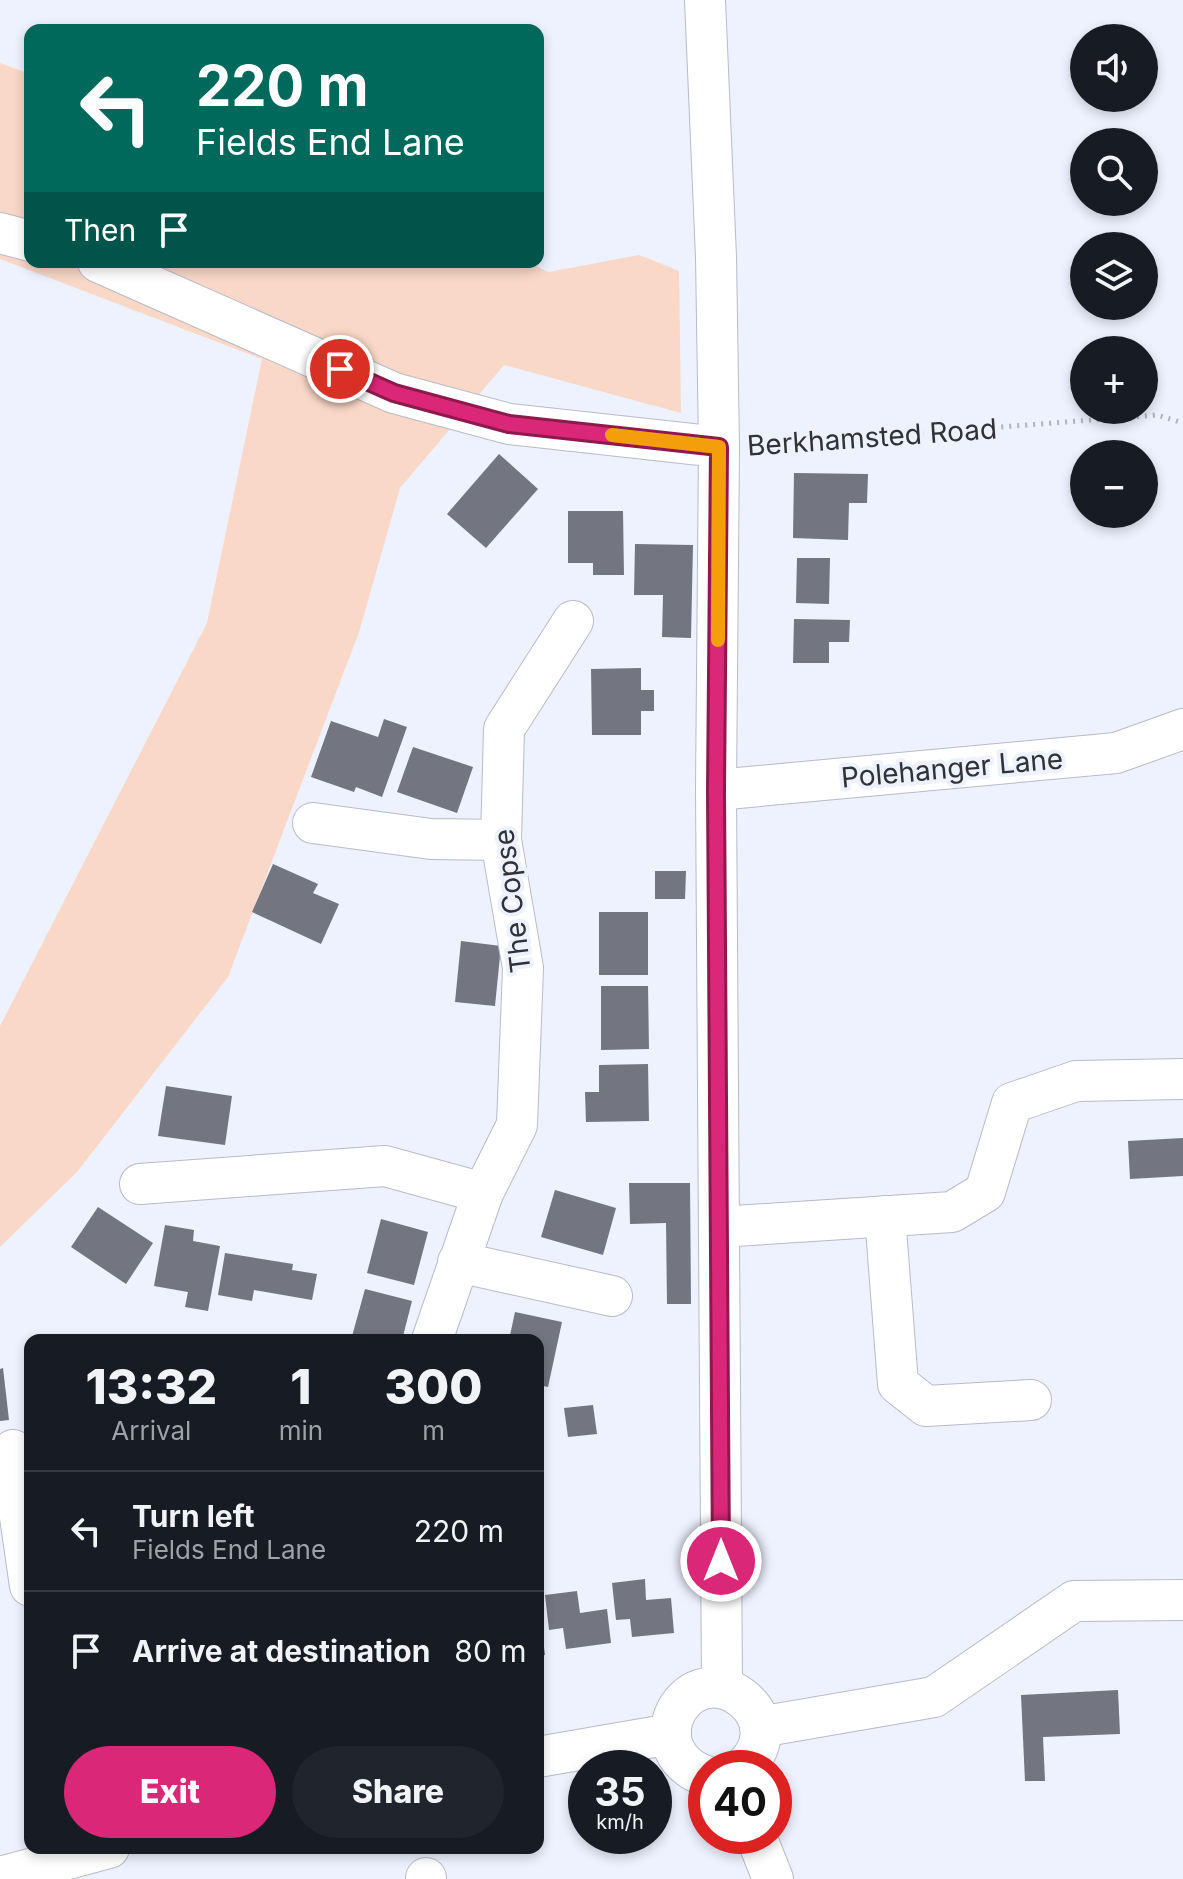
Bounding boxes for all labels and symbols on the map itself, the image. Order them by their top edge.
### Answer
pin [306,335,374,403]
street label: Berkhamsted Road [746,411,998,463]
street label: Polehanger Lane [840,741,1064,795]
street label: The Copse [486,827,538,975]
position arrow [679,1519,763,1603]
speed limit sign: 40 [688,1750,792,1854]

